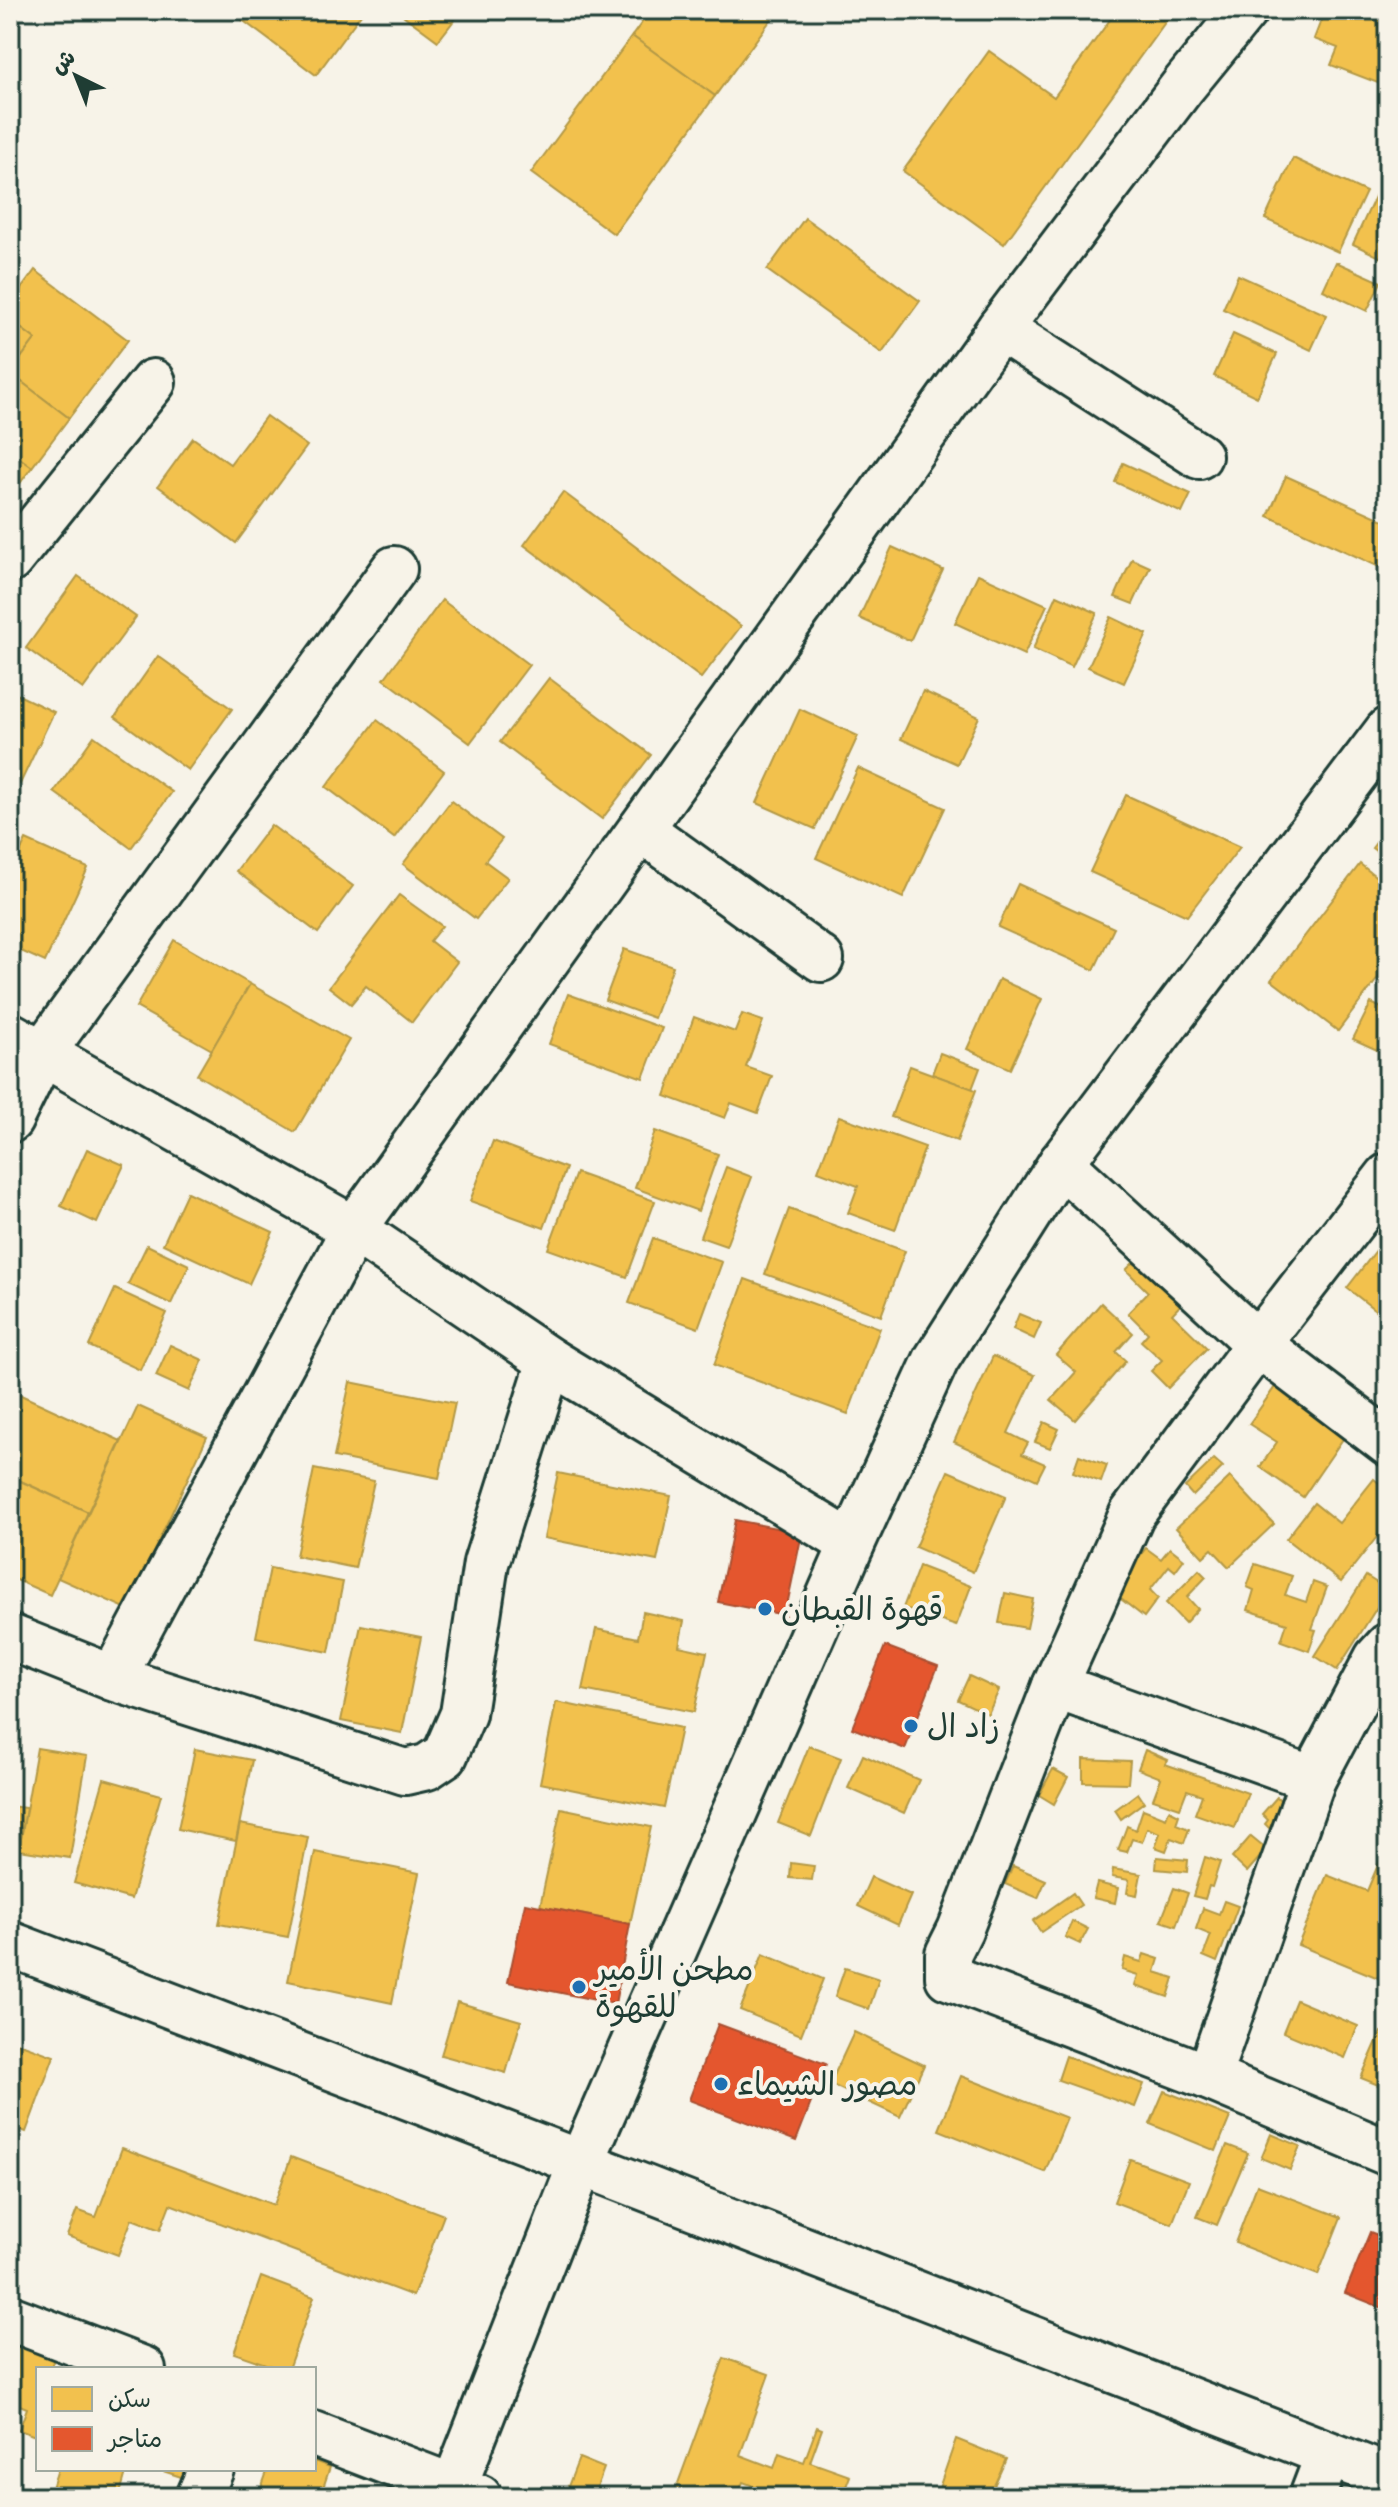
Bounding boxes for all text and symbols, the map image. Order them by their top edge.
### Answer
north arrow [36,36,116,116]
text: ش [45,44,84,84]
place label: قهوة القبطان [781,1589,943,1636]
marker: قهوة القبطان [756,1600,774,1618]
place label: زاد ال [927,1706,1000,1753]
marker: زاد ال [902,1717,920,1735]
place label: مطحن الأمير للقهوة [592,1948,754,2033]
marker: مطحن الأمير للقهوة [570,1978,588,1996]
place label: مصور الشيماء [737,2064,917,2111]
marker: مصور الشيماء [712,2075,730,2093]
legend [36,2367,316,2471]
text: سكن [108,2384,151,2419]
text: متاجر [106,2424,162,2459]

